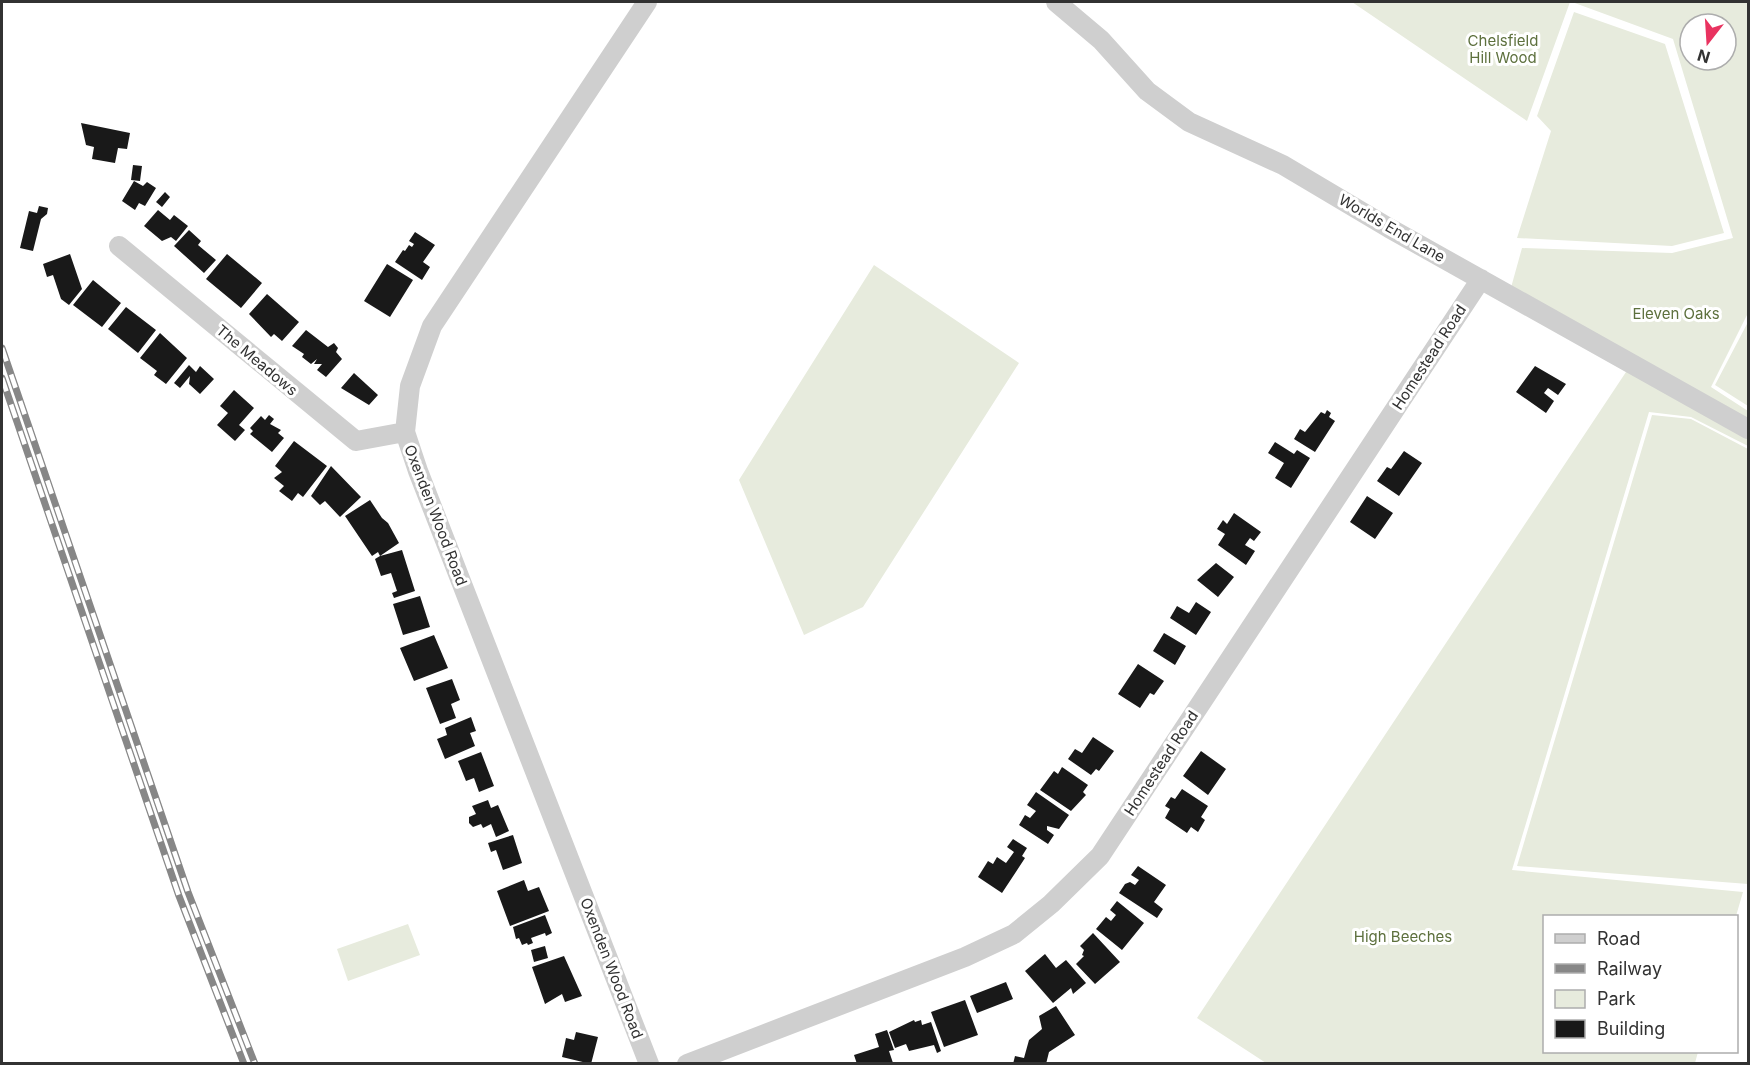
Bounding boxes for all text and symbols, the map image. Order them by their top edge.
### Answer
north arrow [1678,12,1738,72]
park label: Chelsfield Hill Wood [1468,31,1538,67]
text: N [1695,45,1712,68]
street label: Worlds End Lane [1335,190,1449,266]
street label: Homestead Road [1388,301,1470,413]
park label: Eleven Oaks [1632,304,1720,323]
street label: The Meadows [212,320,302,400]
street label: Oxenden Wood Road [400,442,472,588]
street label: Homestead Road [1120,707,1202,819]
street label: Oxenden Wood Road [576,895,648,1041]
legend [1543,915,1738,1053]
park label: High Beeches [1354,927,1452,946]
text: Road [1597,928,1640,949]
text: Railway [1597,958,1662,979]
text: Park [1597,988,1636,1009]
text: Building [1597,1018,1665,1039]

